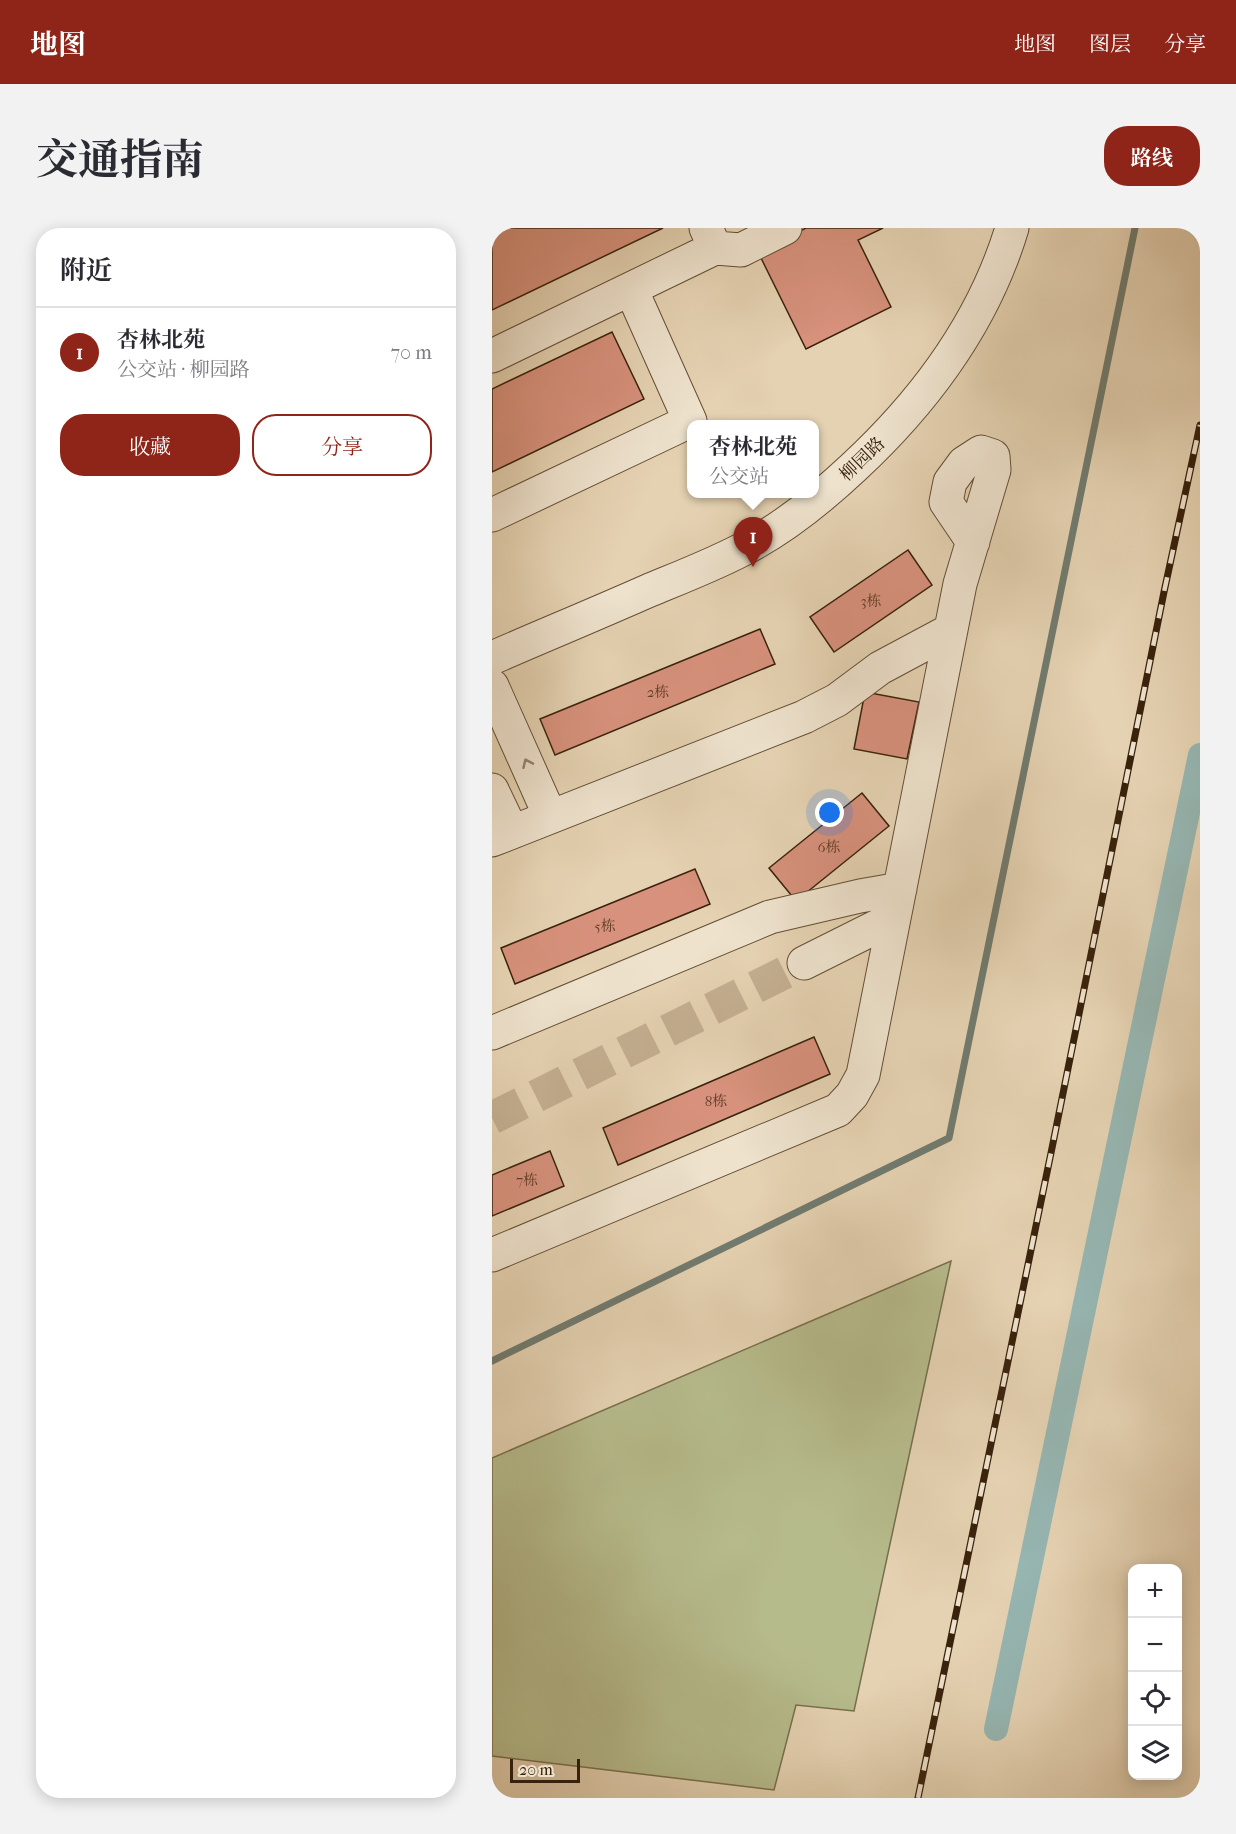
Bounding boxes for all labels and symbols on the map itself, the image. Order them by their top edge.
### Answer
street label: 柳园路 [836,433,889,486]
pin: 1 [734,518,772,567]
house number: 3栋 [860,592,882,610]
house number: 2栋 [647,683,669,701]
one-way arrow [522,758,534,769]
your location [815,798,844,827]
house number: 6栋 [817,838,841,856]
house number: 5栋 [594,917,616,935]
house number: 8栋 [705,1092,727,1110]
house number: 7栋 [516,1171,538,1189]
scale bar [510,1756,580,1784]

